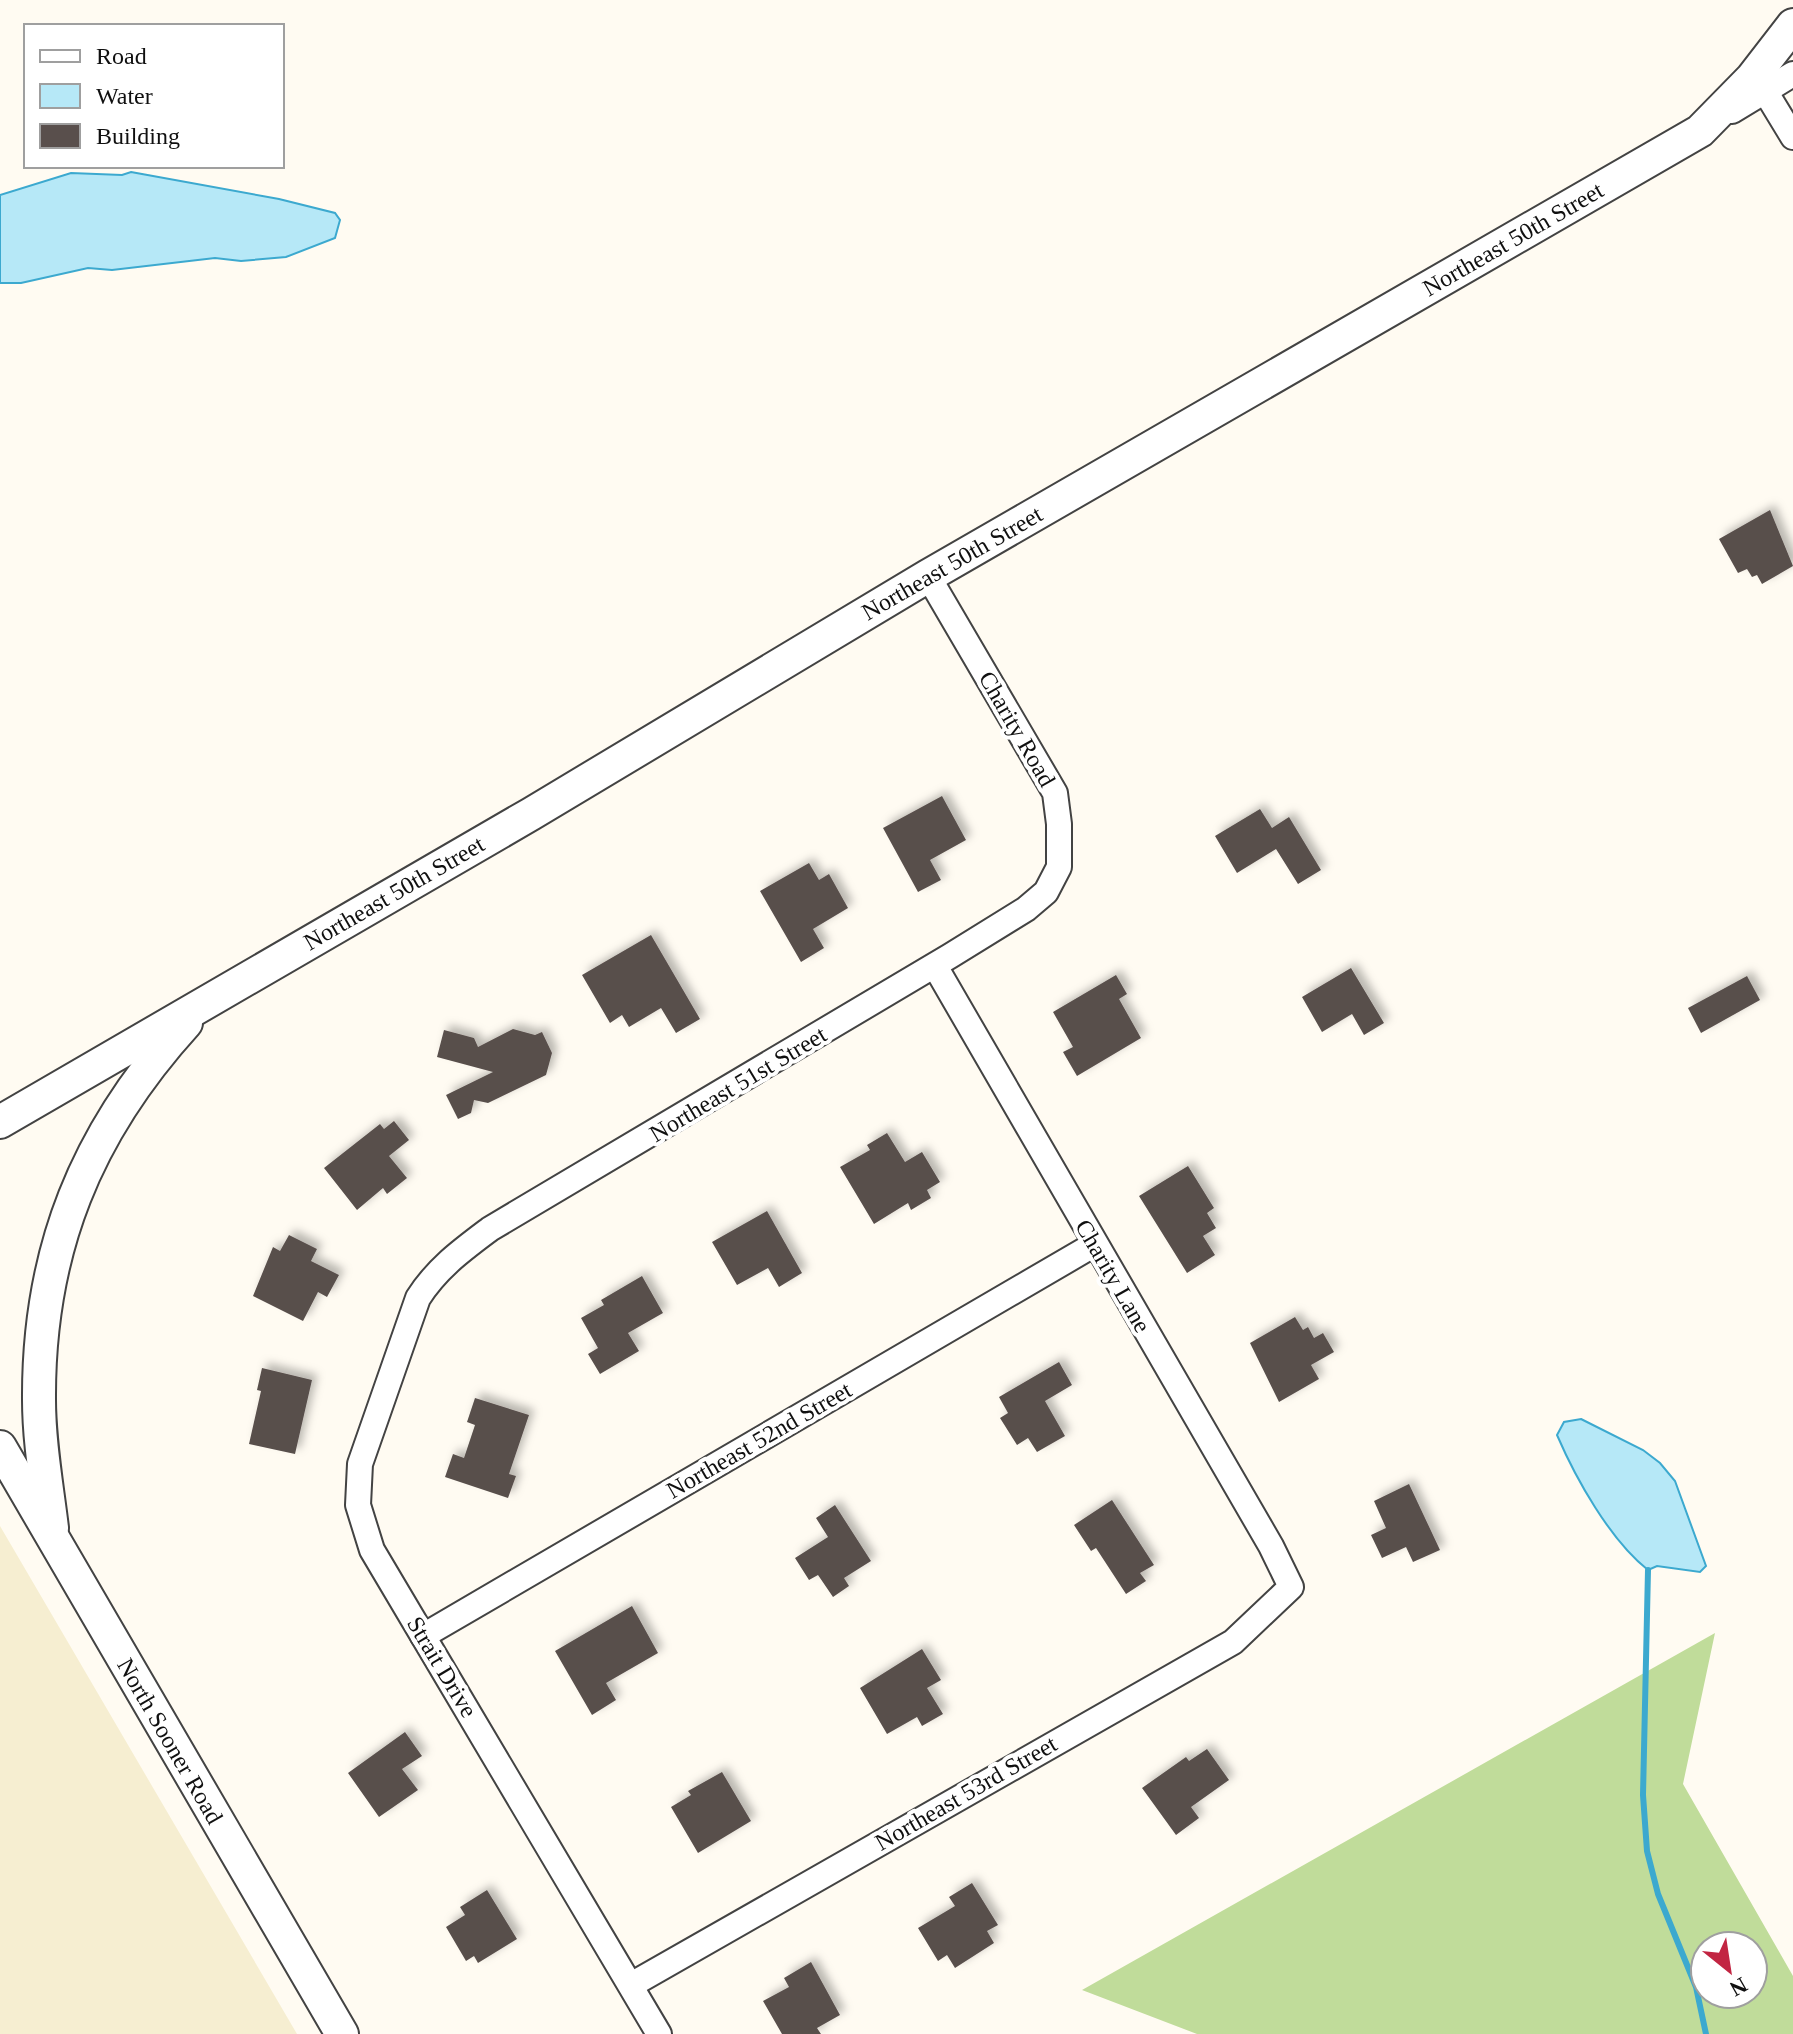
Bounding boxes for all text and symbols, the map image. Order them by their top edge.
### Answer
legend [24,24,284,168]
text: Road [96,43,147,69]
text: Water [96,83,153,109]
text: Building [96,123,180,149]
street label: Northeast 50th Street [1418,177,1608,301]
street label: Northeast 50th Street [857,501,1047,625]
street label: Charity Road [974,667,1060,791]
street label: Northeast 50th Street [299,831,489,955]
street label: Northeast 51st Street [645,1021,831,1147]
street label: Charity Lane [1070,1215,1156,1337]
street label: Northeast 52nd Street [662,1376,856,1504]
street label: Strait Drive [402,1612,482,1722]
street label: North Sooner Road [112,1654,228,1828]
street label: Northeast 53rd Street [871,1730,1062,1856]
north arrow [1689,1930,1769,2010]
text: N [1726,1972,1752,2002]

